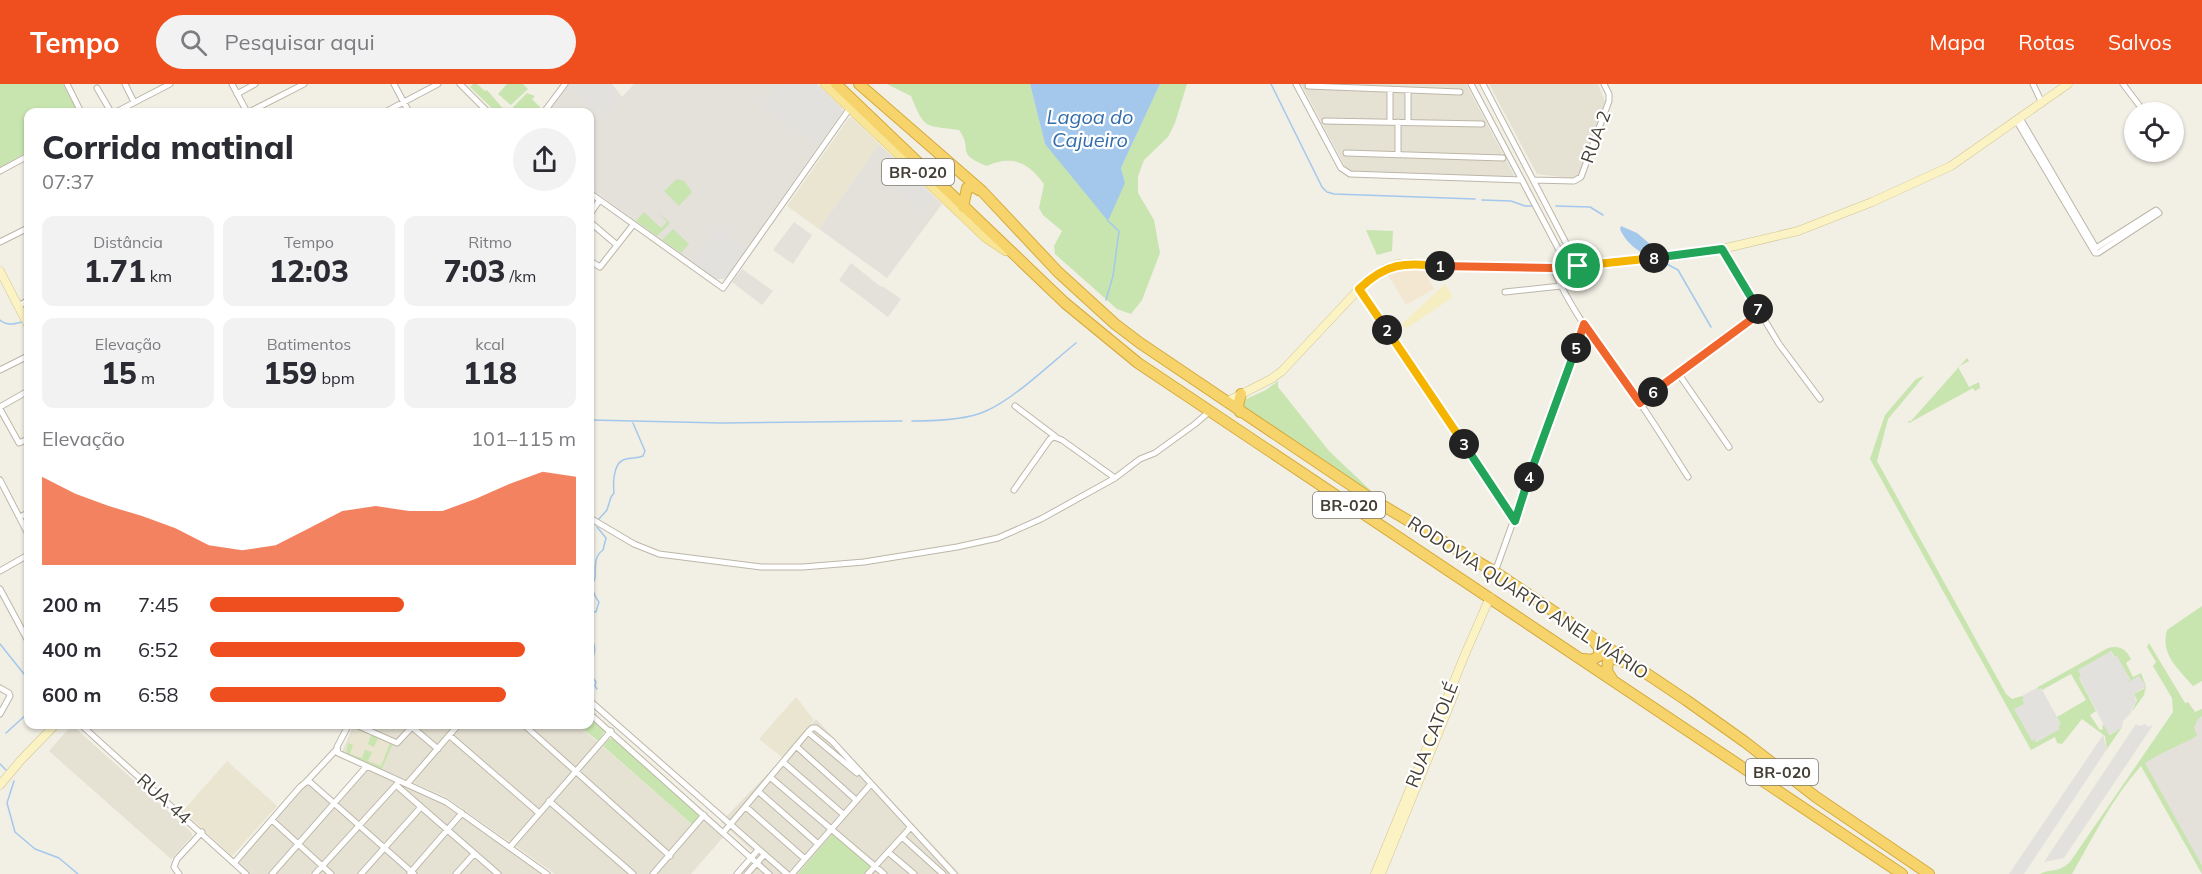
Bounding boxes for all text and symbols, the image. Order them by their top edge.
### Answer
search box [156,15,576,69]
text: Tempo [30,25,120,60]
icon: search [177,26,210,59]
text: Pesquisar aqui [225,28,375,56]
text: Mapa [1930,29,1985,55]
text: Rotas [2018,29,2075,55]
text: Salvos [2108,29,2172,55]
map controls [2124,102,2184,162]
button: locate [2124,102,2184,162]
water label: Lagoa do Cajueiro [1046,104,1134,152]
street label: RUA 2 [1575,107,1616,166]
text: Corrida matinal [42,126,294,167]
button: share [513,128,576,191]
road number: BR-020 [882,159,954,185]
text: 07:37 [42,169,95,194]
text: Distância [93,232,163,252]
text: Tempo [284,232,334,252]
text: Ritmo [468,232,512,252]
pin [1552,240,1603,291]
pin: 8 [1639,243,1669,273]
text: 8 [1649,248,1659,268]
icon: arrive [1561,249,1594,282]
pin: 1 [1425,251,1455,281]
text: 1.71 [84,252,146,290]
text: 12:03 [269,252,349,290]
text: 7:03 [444,252,505,290]
text: 1 [1435,256,1445,276]
text: km [146,266,172,286]
text: /km [505,266,536,286]
pin: 7 [1743,294,1773,324]
text: 7 [1753,299,1763,319]
pin: 2 [1372,315,1402,345]
text: 2 [1382,320,1392,340]
pin: 5 [1561,333,1591,363]
text: Elevação [95,334,161,354]
text: Batimentos [267,334,351,354]
text: kcal [475,334,505,354]
text: 5 [1571,338,1581,358]
text: 15 [101,354,137,392]
text: 159 [263,354,317,392]
text: 118 [463,354,517,392]
text: m [137,368,155,388]
text: bpm [317,368,355,388]
pin: 6 [1638,377,1668,407]
text: 6 [1648,382,1658,402]
text: Elevação [42,426,125,451]
text: 101–115 m [471,426,576,451]
pin: 3 [1449,429,1479,459]
text: 3 [1459,434,1469,454]
pin: 4 [1514,462,1544,492]
text: 4 [1524,467,1534,487]
road number: BR-020 [1313,492,1385,518]
street label: RODOVIA QUARTO ANEL VIÁRIO [1403,511,1653,684]
text: 200 m [42,592,101,617]
text: 7:45 [138,592,179,617]
text: 400 m [42,637,101,662]
text: 6:52 [138,637,179,662]
street label: RUA CATOLÉ [1400,679,1463,791]
text: 600 m [42,682,101,707]
text: 6:58 [138,682,179,707]
road number: BR-020 [1746,759,1818,785]
street label: RUA 44 [132,768,196,829]

